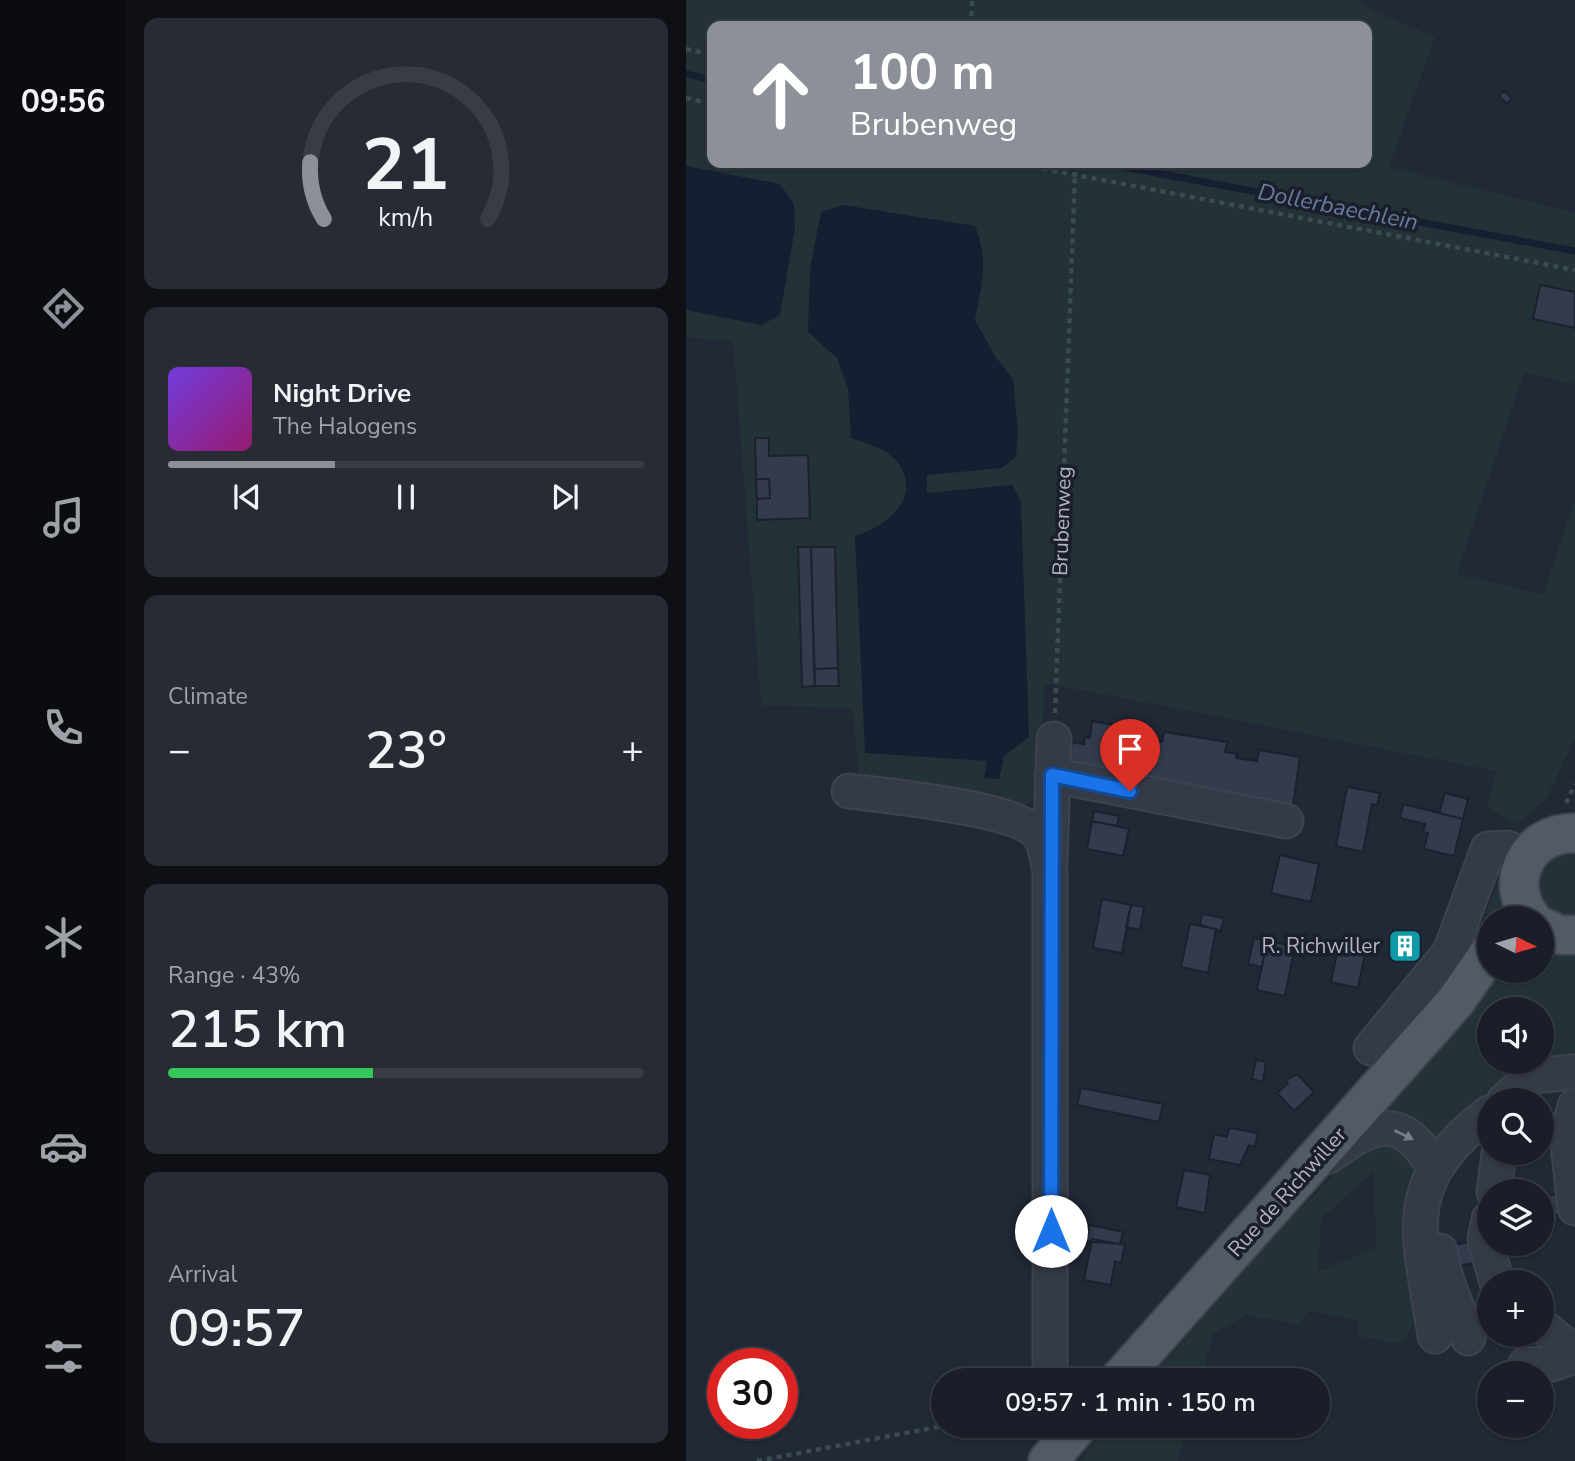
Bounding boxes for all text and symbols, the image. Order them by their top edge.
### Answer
text: 100 m [850,39,994,106]
icon: ahead [735,49,826,140]
text: 09:56 [21,80,105,123]
text: Brubenweg [850,103,1017,146]
text: 21 [362,116,450,216]
water label: Dollerbaechlein [1255,176,1421,238]
text: km/h [378,201,434,235]
icon: directions [39,284,88,333]
text: Night Drive [273,376,411,411]
text: The Halogens [273,411,417,442]
street label: Brubenweg [1046,466,1078,576]
icon: previous [228,478,266,516]
icon: pause [387,478,425,516]
icon: next [546,478,584,516]
icon: music [39,493,88,542]
text: Climate [168,681,248,712]
icon: phone [39,703,88,752]
text: 23° [365,715,447,786]
pin [1100,719,1160,791]
text: − [168,725,191,776]
text: + [621,725,644,776]
icon: arrive [1111,730,1149,768]
north arrow [1477,906,1554,984]
map controls [1477,906,1554,1438]
icon: climate [39,913,88,962]
building icon: R. Richwiller [1386,927,1424,965]
place label: R. Richwiller [1262,932,1380,960]
text: Range · 43% [168,960,300,991]
text: 215 km [168,994,347,1065]
button: sound [1477,997,1554,1074]
button: search [1477,1088,1554,1165]
street label: Rue de Richwiller [1221,1121,1353,1263]
icon: car [39,1122,88,1171]
one-way arrow [1393,1129,1414,1141]
button: layers [1477,1179,1554,1256]
position arrow [1014,1194,1088,1268]
text: Arrival [168,1259,237,1290]
button: + [1477,1270,1554,1347]
text: 09:57 [168,1293,305,1364]
icon: filters [39,1332,88,1381]
speed limit sign: 30 [707,1348,798,1439]
button: − [1477,1361,1554,1438]
text: 09:57 · 1 min · 150 m [1005,1385,1256,1420]

